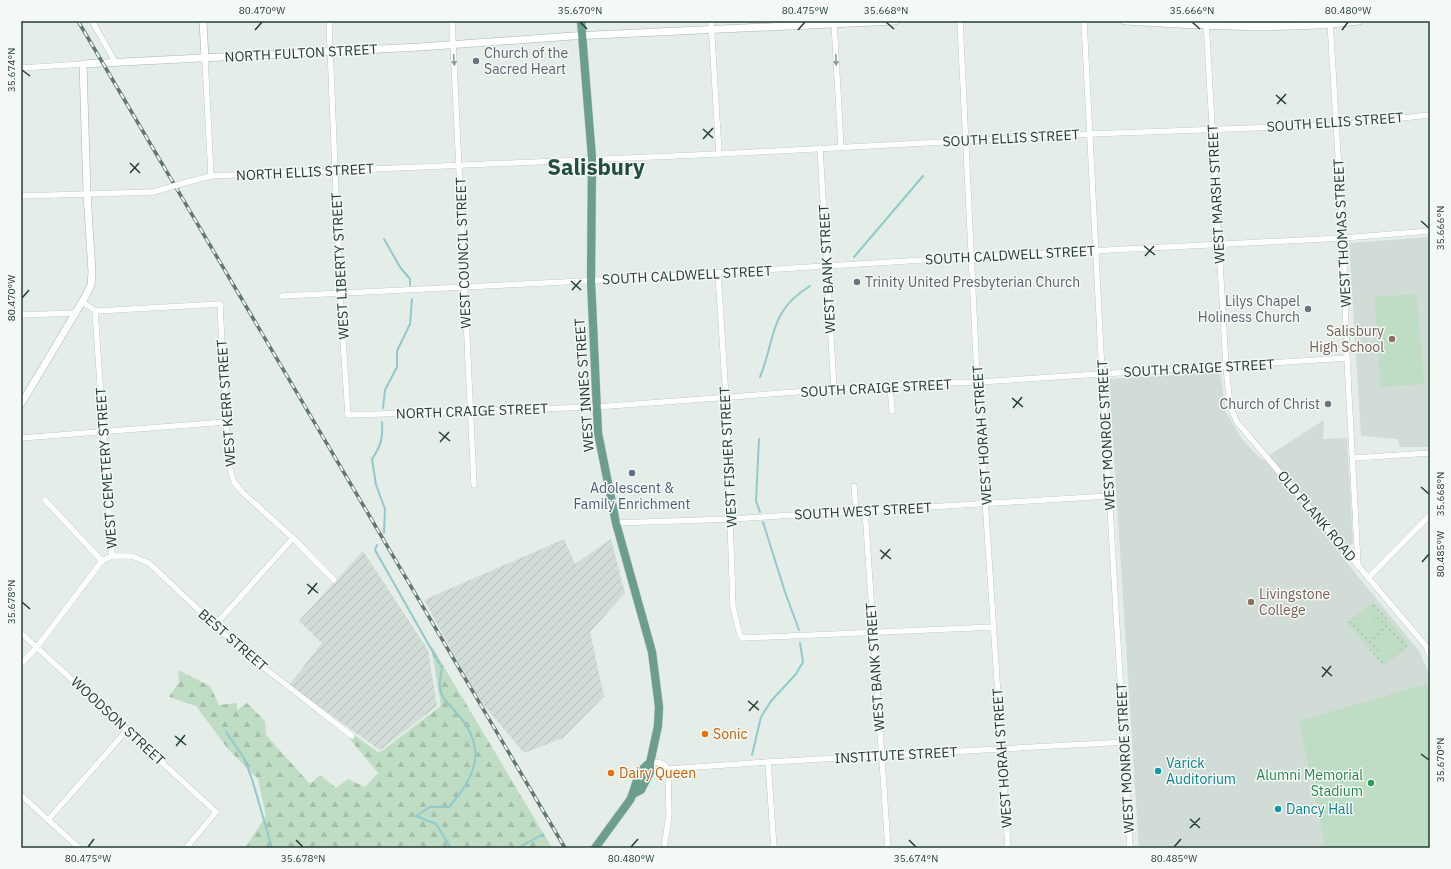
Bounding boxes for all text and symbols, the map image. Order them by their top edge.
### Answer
text: 80.470°W [239,4,285,17]
text: 35.670°N [558,4,602,17]
text: 80.475°W [782,4,828,17]
text: 35.668°N [864,4,908,17]
text: 35.666°N [1170,4,1214,17]
text: 80.480°W [1325,4,1371,17]
street label: NORTH FULTON STREET [224,40,378,66]
place label: Church of the Sacred Heart [484,44,568,78]
text: 35.674°N [5,48,18,92]
one-way arrow [451,54,458,66]
one-way arrow [833,54,840,66]
marker: Church of the Sacred Heart [471,56,481,66]
street label: SOUTH ELLIS STREET [1266,108,1404,136]
street label: WEST MARSH STREET [1203,124,1229,264]
street label: SOUTH ELLIS STREET [942,125,1080,151]
district label: Salisbury [547,152,645,181]
street label: WEST THOMAS STREET [1329,158,1355,308]
street label: NORTH ELLIS STREET [236,159,374,185]
street label: WEST COUNCIL STREET [451,177,475,329]
street label: WEST LIBERTY STREET [327,192,353,340]
street label: WEST BANK STREET [815,204,839,334]
text: 35.666°N [1434,206,1447,250]
street label: SOUTH CALDWELL STREET [925,242,1095,268]
street label: SOUTH CALDWELL STREET [602,262,772,288]
place label: Trinity United Presbyterian Church [865,273,1080,291]
text: 80.470°W [5,275,18,321]
marker: Trinity United Presbyterian Church [852,277,862,287]
place label: Lilys Chapel Holiness Church [1198,292,1300,326]
marker: Lilys Chapel Holiness Church [1303,304,1313,314]
street label: WEST INNES STREET [570,317,598,453]
place label: Salisbury High School [1309,322,1384,356]
marker: Salisbury High School [1387,334,1397,344]
street label: WEST KERR STREET [213,339,239,467]
street label: SOUTH CRAIGE STREET [1123,355,1275,381]
street label: WEST MONROE STREET [1093,359,1119,511]
street label: WEST HORAH STREET [968,364,996,506]
street label: SOUTH CRAIGE STREET [800,375,952,401]
street label: WEST FISHER STREET [715,386,741,528]
street label: WEST CEMETERY STREET [91,387,121,549]
place label: Church of Christ [1220,395,1320,413]
street label: NORTH CRAIGE STREET [396,399,548,423]
marker: Church of Christ [1323,399,1333,409]
street label: OLD PLANK ROAD [1274,467,1360,565]
marker: Adolescent & Family Enrichment [627,468,637,478]
text: 35.668°N [1434,472,1447,516]
place label: Adolescent & Family Enrichment [574,479,691,513]
street label: SOUTH WEST STREET [794,498,932,524]
text: 80.485°W [1434,531,1447,577]
text: 35.678°N [5,580,18,624]
place label: Livingstone College [1259,585,1331,619]
marker: Livingstone College [1246,597,1256,607]
street label: WEST BANK STREET [862,602,888,732]
street label: BEST STREET [195,605,271,675]
street label: WOODSON STREET [67,673,169,769]
street label: WEST MONROE STREET [1112,682,1138,834]
street label: WEST HORAH STREET [988,687,1016,829]
place label: Sonic [713,725,747,743]
marker: Sonic [700,729,710,739]
text: 35.670°N [1434,738,1447,782]
street label: INSTITUTE STREET [834,743,958,767]
place label: Varick Auditorium [1166,754,1236,788]
place label: Dairy Queen [619,764,696,782]
marker: Varick Auditorium [1153,766,1163,776]
place label: Alumni Memorial Stadium [1256,766,1363,800]
marker: Dairy Queen [606,768,616,778]
marker: Alumni Memorial Stadium [1366,778,1376,788]
place label: Dancy Hall [1286,800,1353,818]
marker: Dancy Hall [1273,804,1283,814]
text: 80.475°W [65,852,111,865]
text: 35.678°N [281,852,325,865]
text: 80.480°W [608,852,654,865]
text: 35.674°N [894,852,938,865]
text: 80.485°W [1151,852,1197,865]

